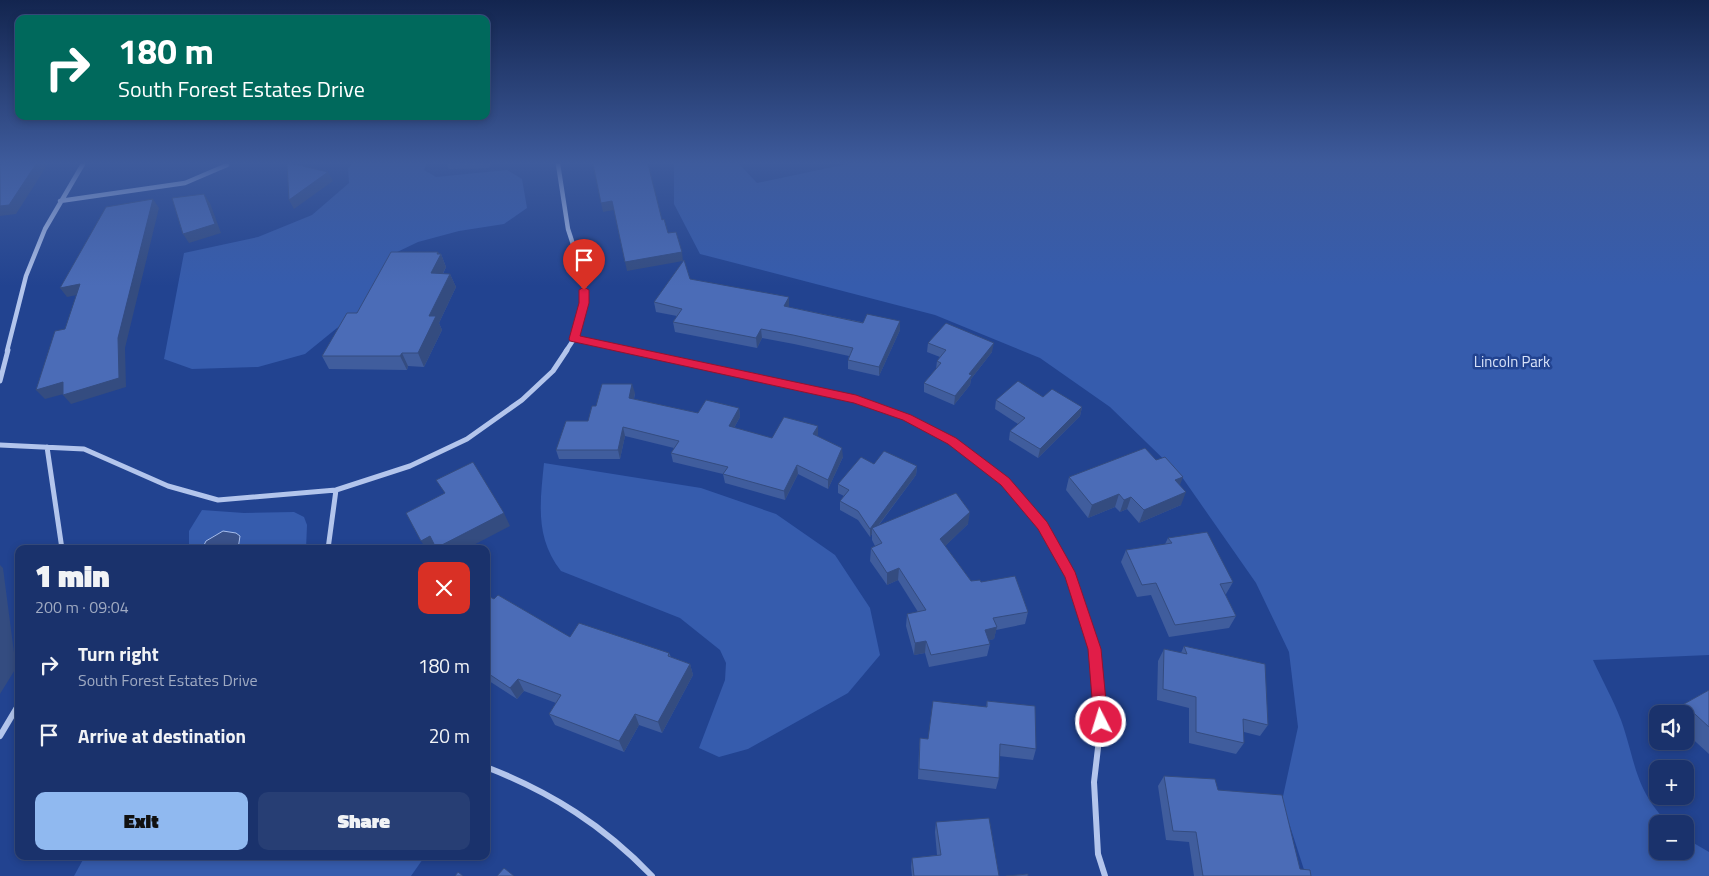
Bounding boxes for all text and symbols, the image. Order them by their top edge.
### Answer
text: 180 m [118,24,214,78]
icon: right [35,35,100,100]
text: South Forest Estates Drive [118,72,365,106]
pin [563,239,605,290]
icon: arrive [570,246,598,274]
park label: Lincoln Park [1474,350,1550,373]
text: 1 min [35,553,110,599]
button: close [418,562,470,614]
text: 200 m · 09:04 [35,595,129,619]
text: Turn right [78,639,159,668]
icon: right [35,651,63,679]
text: 180 m [418,651,470,680]
text: South Forest Estates Drive [78,668,258,692]
position arrow [1074,695,1126,747]
map controls [1649,705,1694,860]
button: sound [1649,705,1694,750]
icon: arrive [35,721,63,749]
text: Arrive at destination [78,721,246,750]
text: 20 m [429,721,470,750]
button: + [1649,760,1694,805]
button: Exit [35,792,248,850]
button: Share [258,792,470,850]
button: − [1649,815,1694,860]

